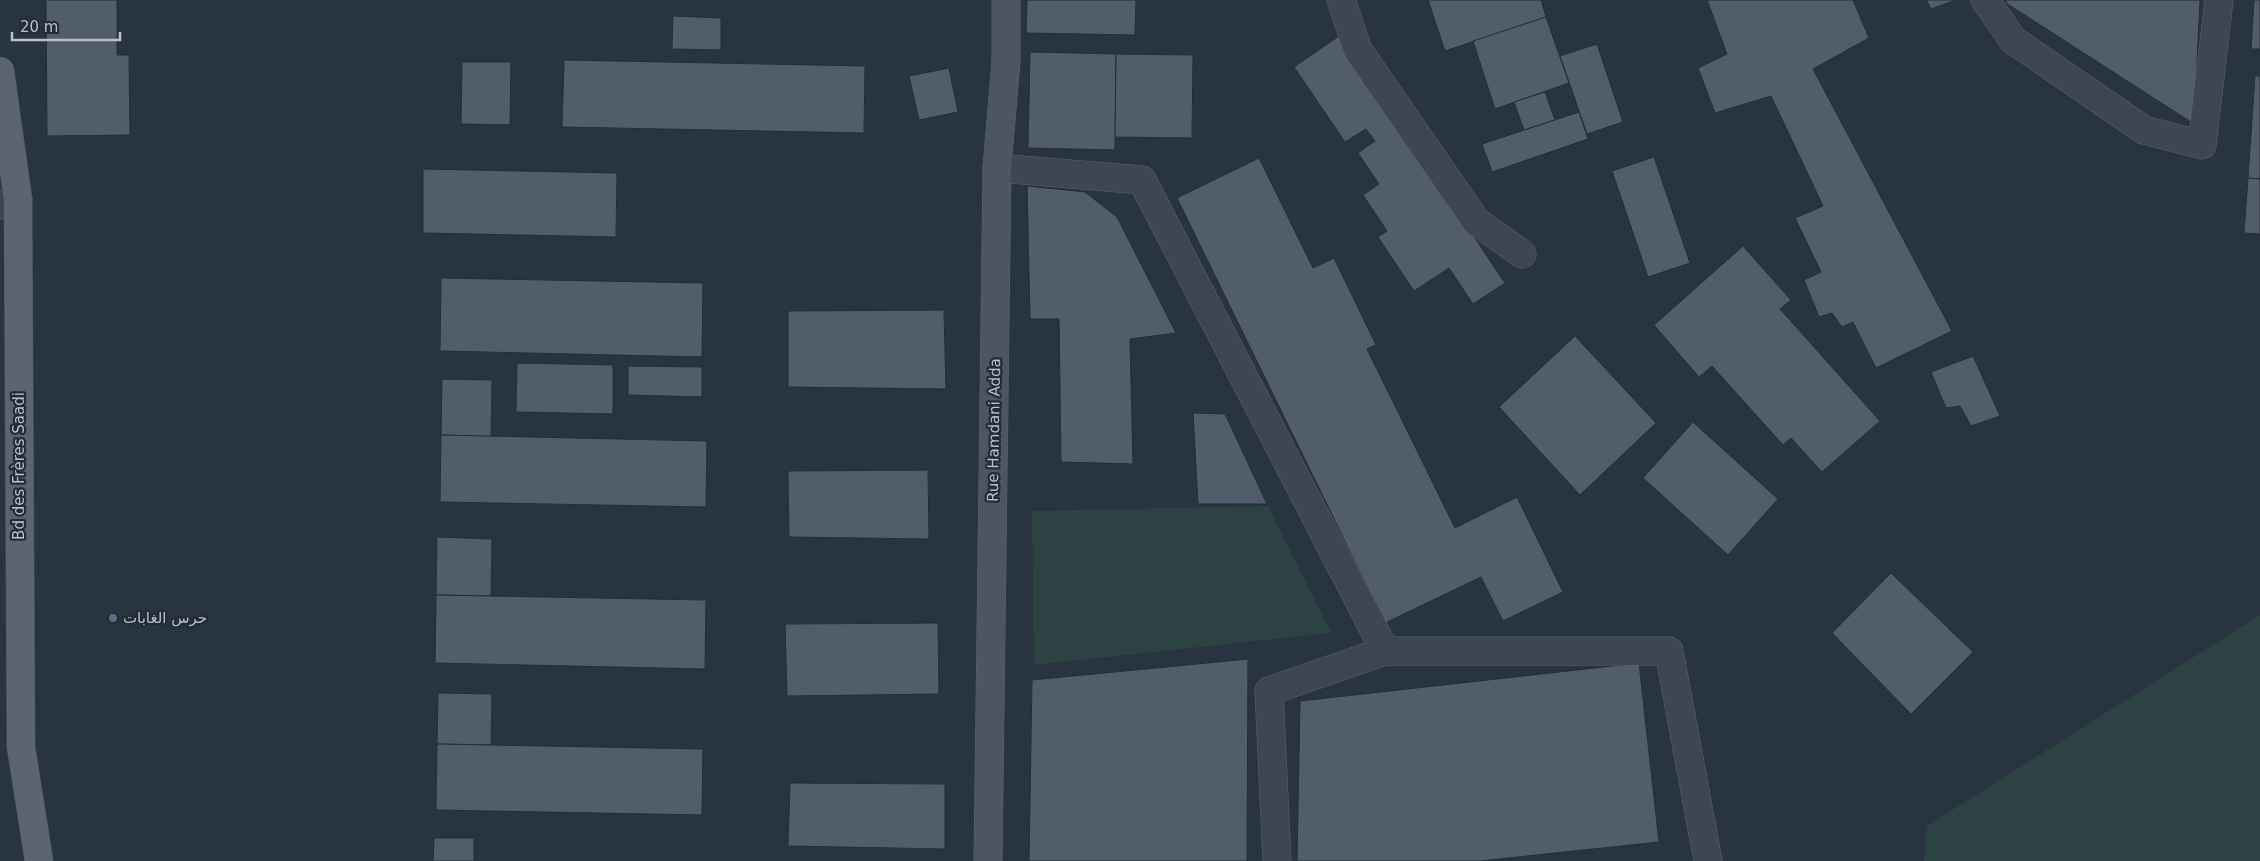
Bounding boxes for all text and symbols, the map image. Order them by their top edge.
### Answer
scale bar [12,10,120,42]
text: 20 m [20,18,58,36]
street label: Rue Hamdani Adda [984,358,1004,502]
street label: Bd des Frères Saadi [10,392,28,540]
place label: حرس الغابات [123,609,207,627]
marker: حرس الغابات [107,612,119,624]

